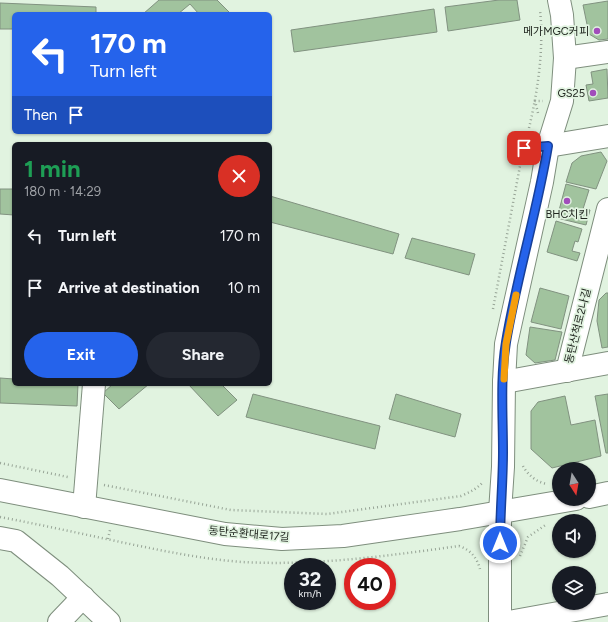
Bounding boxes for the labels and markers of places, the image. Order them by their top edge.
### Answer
place label: 메가MGC커피 [523,25,589,38]
marker: 메가MGC커피 [592,26,602,36]
place label: GS25 [557,87,585,100]
marker: GS25 [588,88,598,98]
pin [507,131,541,165]
marker: BHC치킨 [562,196,572,206]
place label: BHC치킨 [545,208,589,221]

